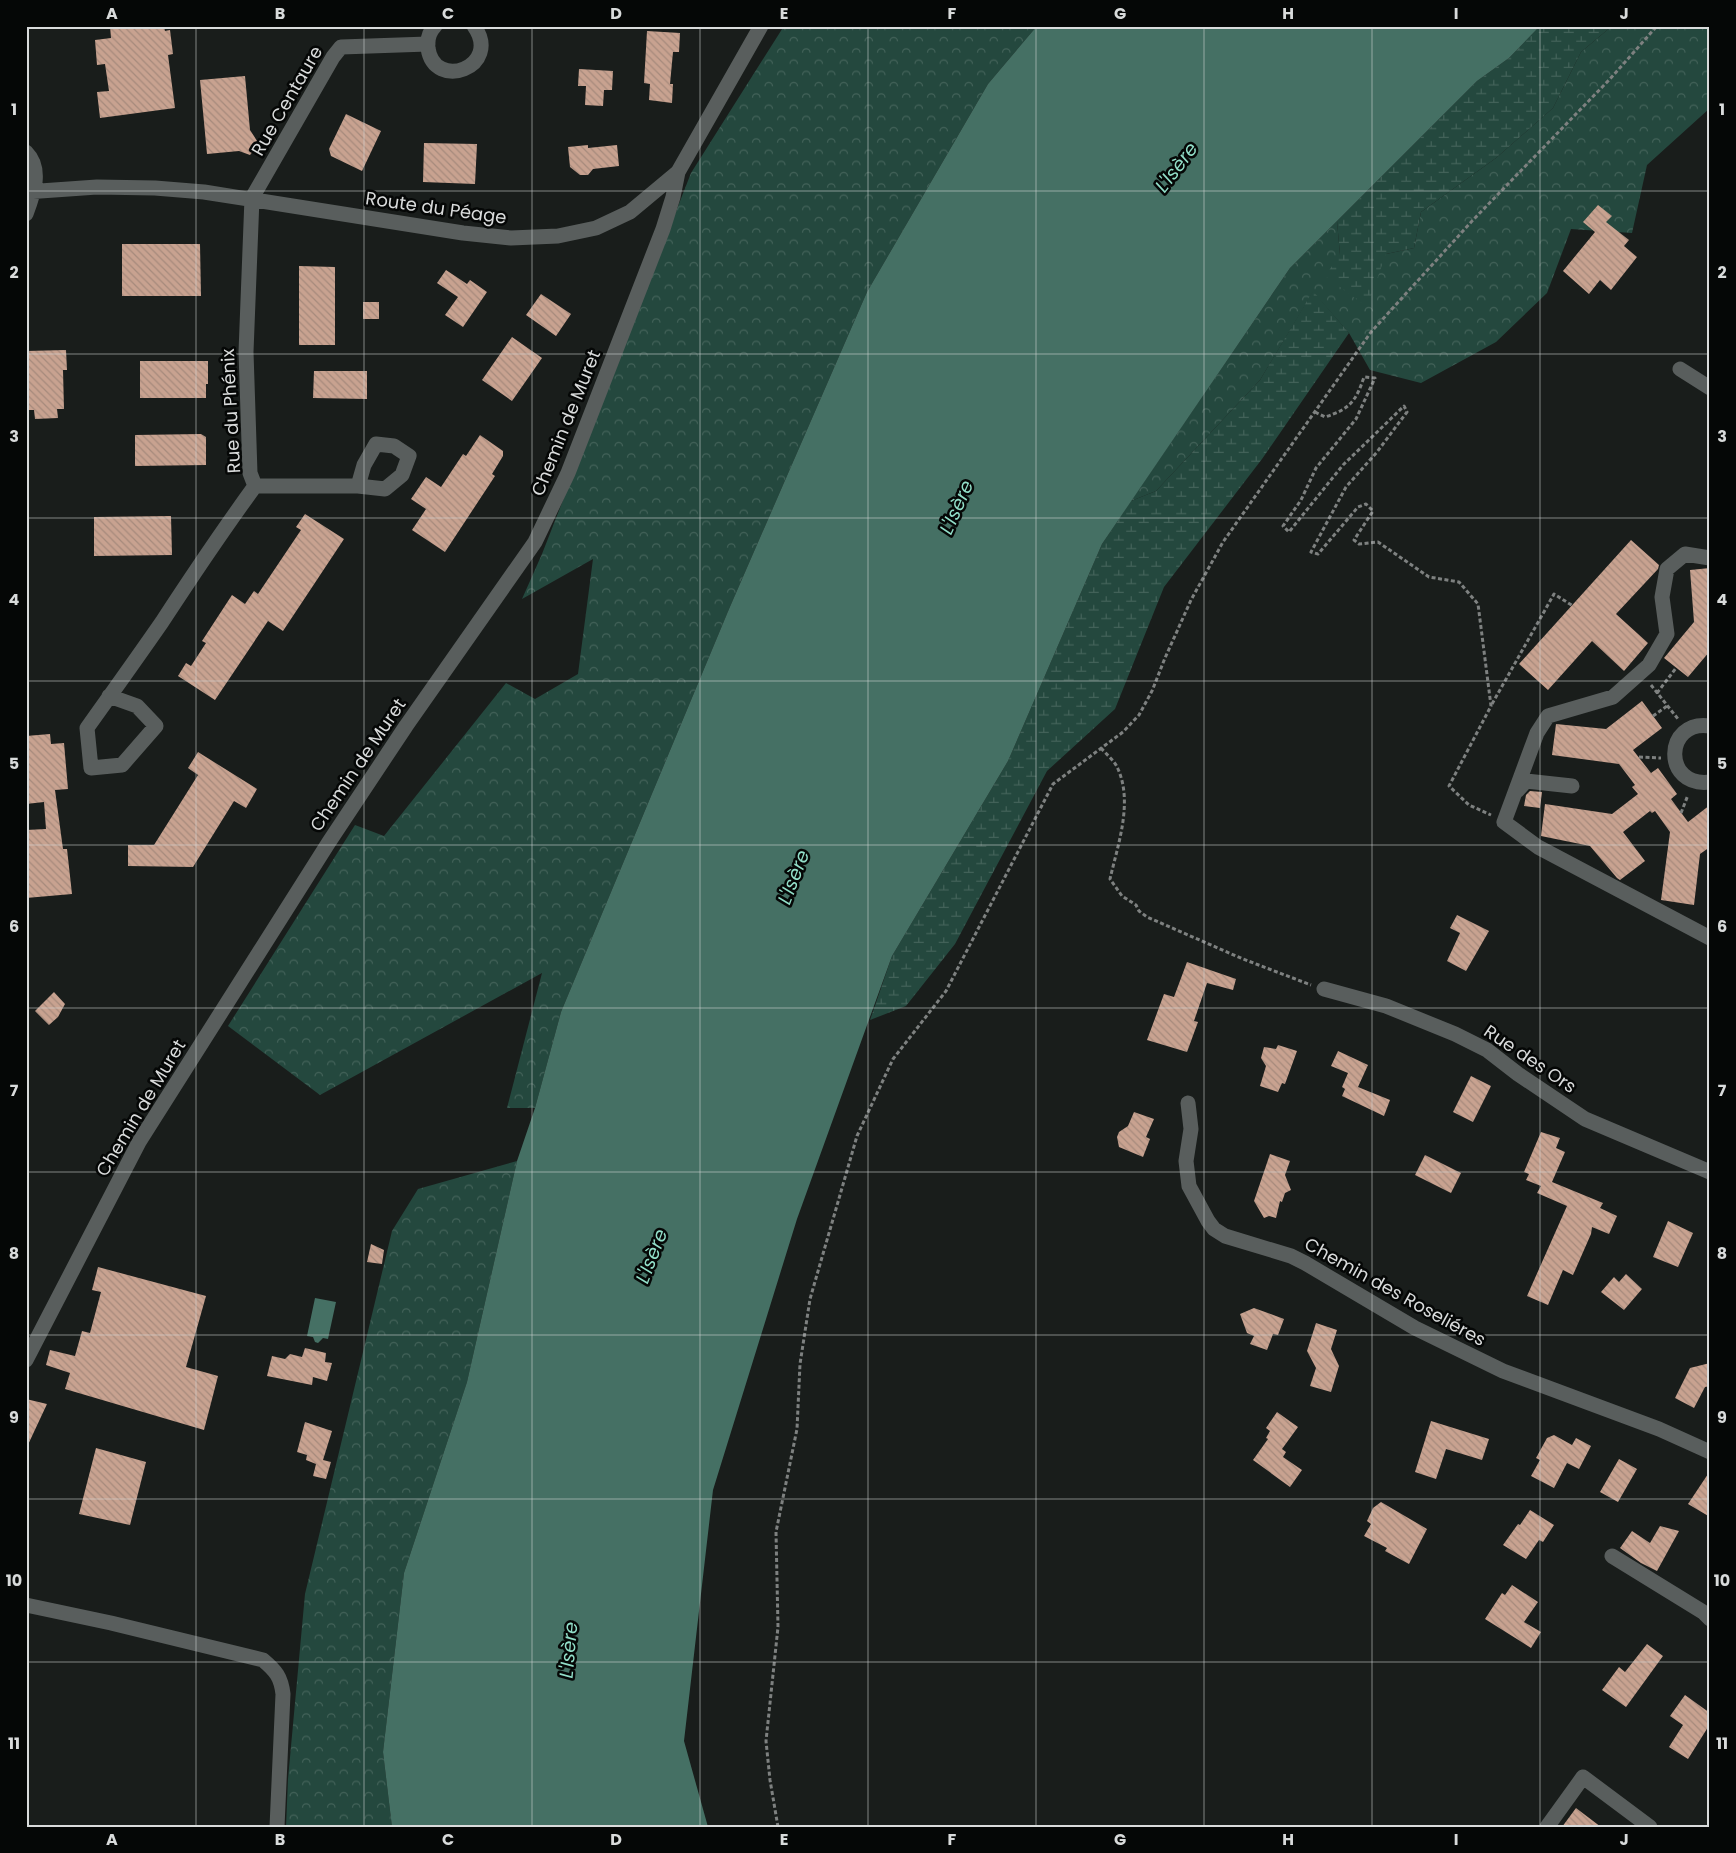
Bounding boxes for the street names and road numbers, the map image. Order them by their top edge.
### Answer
street label: Rue Centaure [245,41,328,160]
street label: Route du Péage [364,185,508,230]
street label: Chemin de Muret [525,346,606,500]
street label: Rue du Phénix [215,348,246,474]
street label: Chemin de Muret [304,693,411,836]
street label: Rue des Ors [1479,1019,1581,1099]
street label: Chemin de Muret [90,1035,191,1181]
street label: Chemin des Roseliéres [1300,1231,1490,1352]

